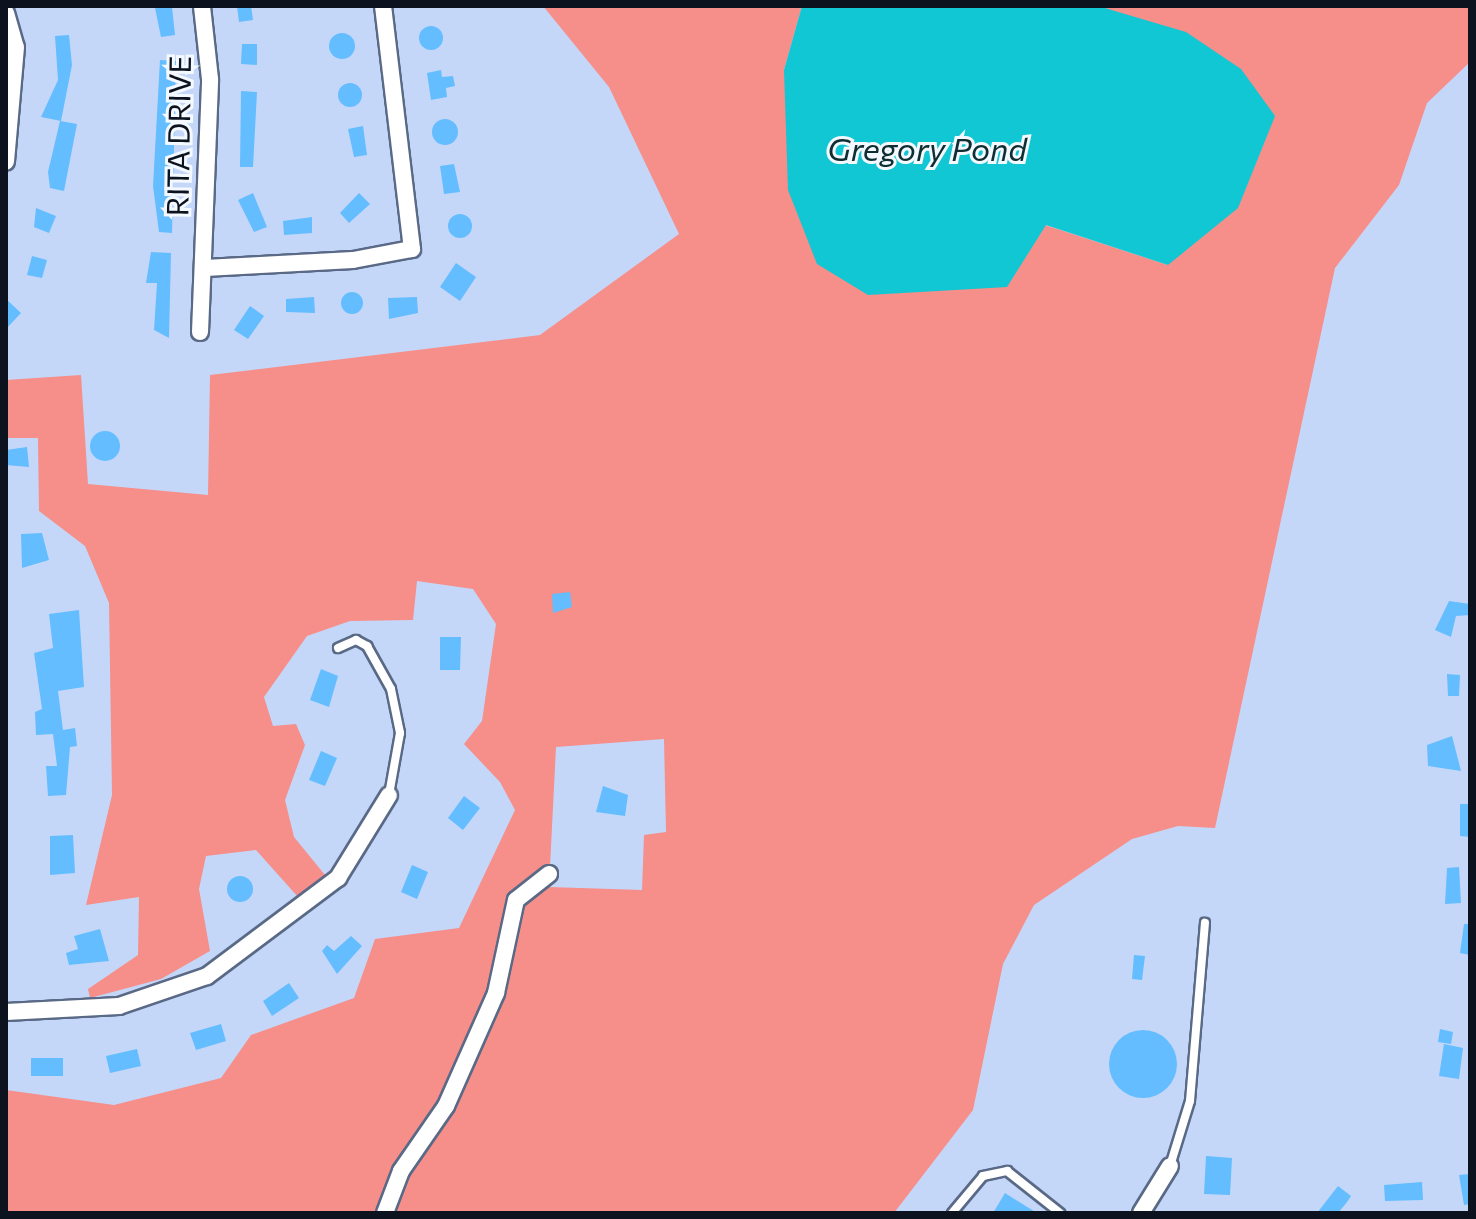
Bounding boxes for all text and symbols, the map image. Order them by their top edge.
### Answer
street label: RITA DRIVE [159,55,197,217]
water label: Gregory Pond [827,129,1027,167]

